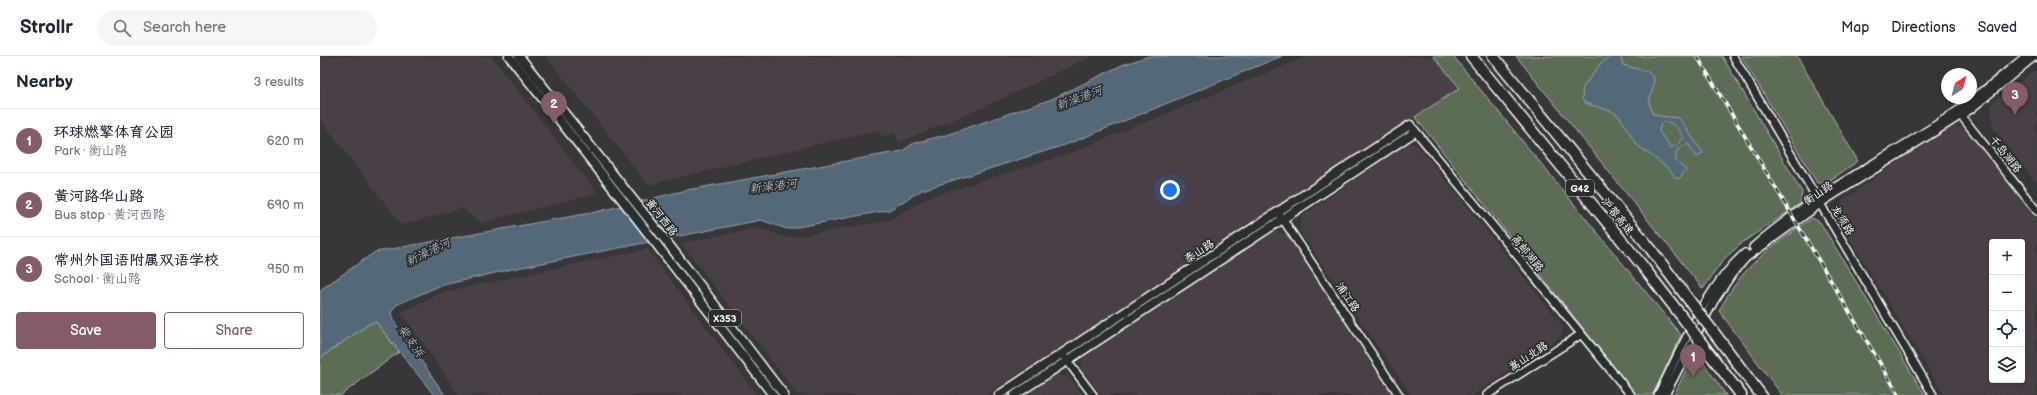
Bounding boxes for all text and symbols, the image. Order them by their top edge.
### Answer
search box [97,10,377,46]
text: Strollr [20,16,73,39]
icon: search [111,17,133,39]
text: Search here [143,18,226,37]
text: Map [1841,19,1869,36]
text: Directions [1891,19,1956,36]
text: Saved [1978,19,2017,36]
north arrow [1941,68,1977,104]
text: Nearby [16,72,73,92]
text: 3 results [253,74,304,90]
water label: 新澡港河 [1054,82,1106,114]
pin: 3 [2002,82,2028,115]
pin: 2 [541,91,567,124]
text: 环球燃擎体育公园 [54,123,174,142]
text: 1 [26,133,32,149]
text: 620 m [266,133,304,149]
street label: 千岛湖路 [1987,133,2025,176]
text: Park · 衡山路 [54,143,128,159]
water label: 新澡港河 [748,176,800,197]
street label: 衡山路 [1801,179,1836,208]
your location [1160,180,1180,200]
road number: G42 [1566,180,1594,196]
text: 黄河路华山路 [54,187,144,206]
street label: 沪蓉高速 [1599,195,1637,238]
street label: 黄河西路 [643,196,680,239]
text: 2 [25,197,33,213]
text: 690 m [267,197,304,213]
street label: 龙须路 [1829,203,1857,238]
text: Bus stop · 黄河西路 [54,207,166,223]
street label: 高邮湖路 [1509,232,1547,275]
water label: 新澡港河 [403,234,455,270]
street label: 泰山路 [1182,237,1217,266]
map controls [1989,239,2025,383]
button: + [1989,239,2025,275]
text: 常州外国语附属双语学校 [54,251,219,270]
text: 3 [25,261,33,277]
text: 950 m [267,261,304,277]
text: School · 衡山路 [54,271,141,287]
button: − [1989,275,2025,311]
street label: 浦江路 [1333,280,1362,315]
road number: X353 [709,310,741,326]
button: locate [1989,311,2025,347]
button: Save [16,312,156,349]
button: Share [164,312,304,349]
water label: 柴支浜 [394,322,428,361]
street label: 嵩山北路 [1506,339,1550,374]
pin: 1 [1680,344,1706,377]
button: layers [1989,347,2025,383]

